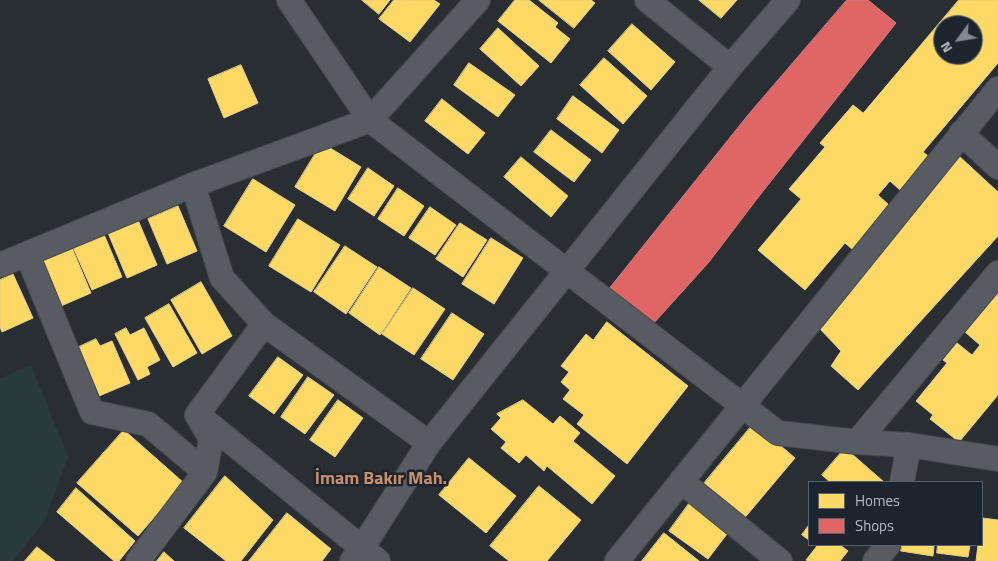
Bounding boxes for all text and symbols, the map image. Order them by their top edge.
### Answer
north arrow [933,15,983,65]
text: N [934,38,957,57]
district label: İmam Bakır Mah. [315,469,447,491]
legend [808,481,983,546]
text: Homes [855,489,900,512]
text: Shops [855,514,894,537]

